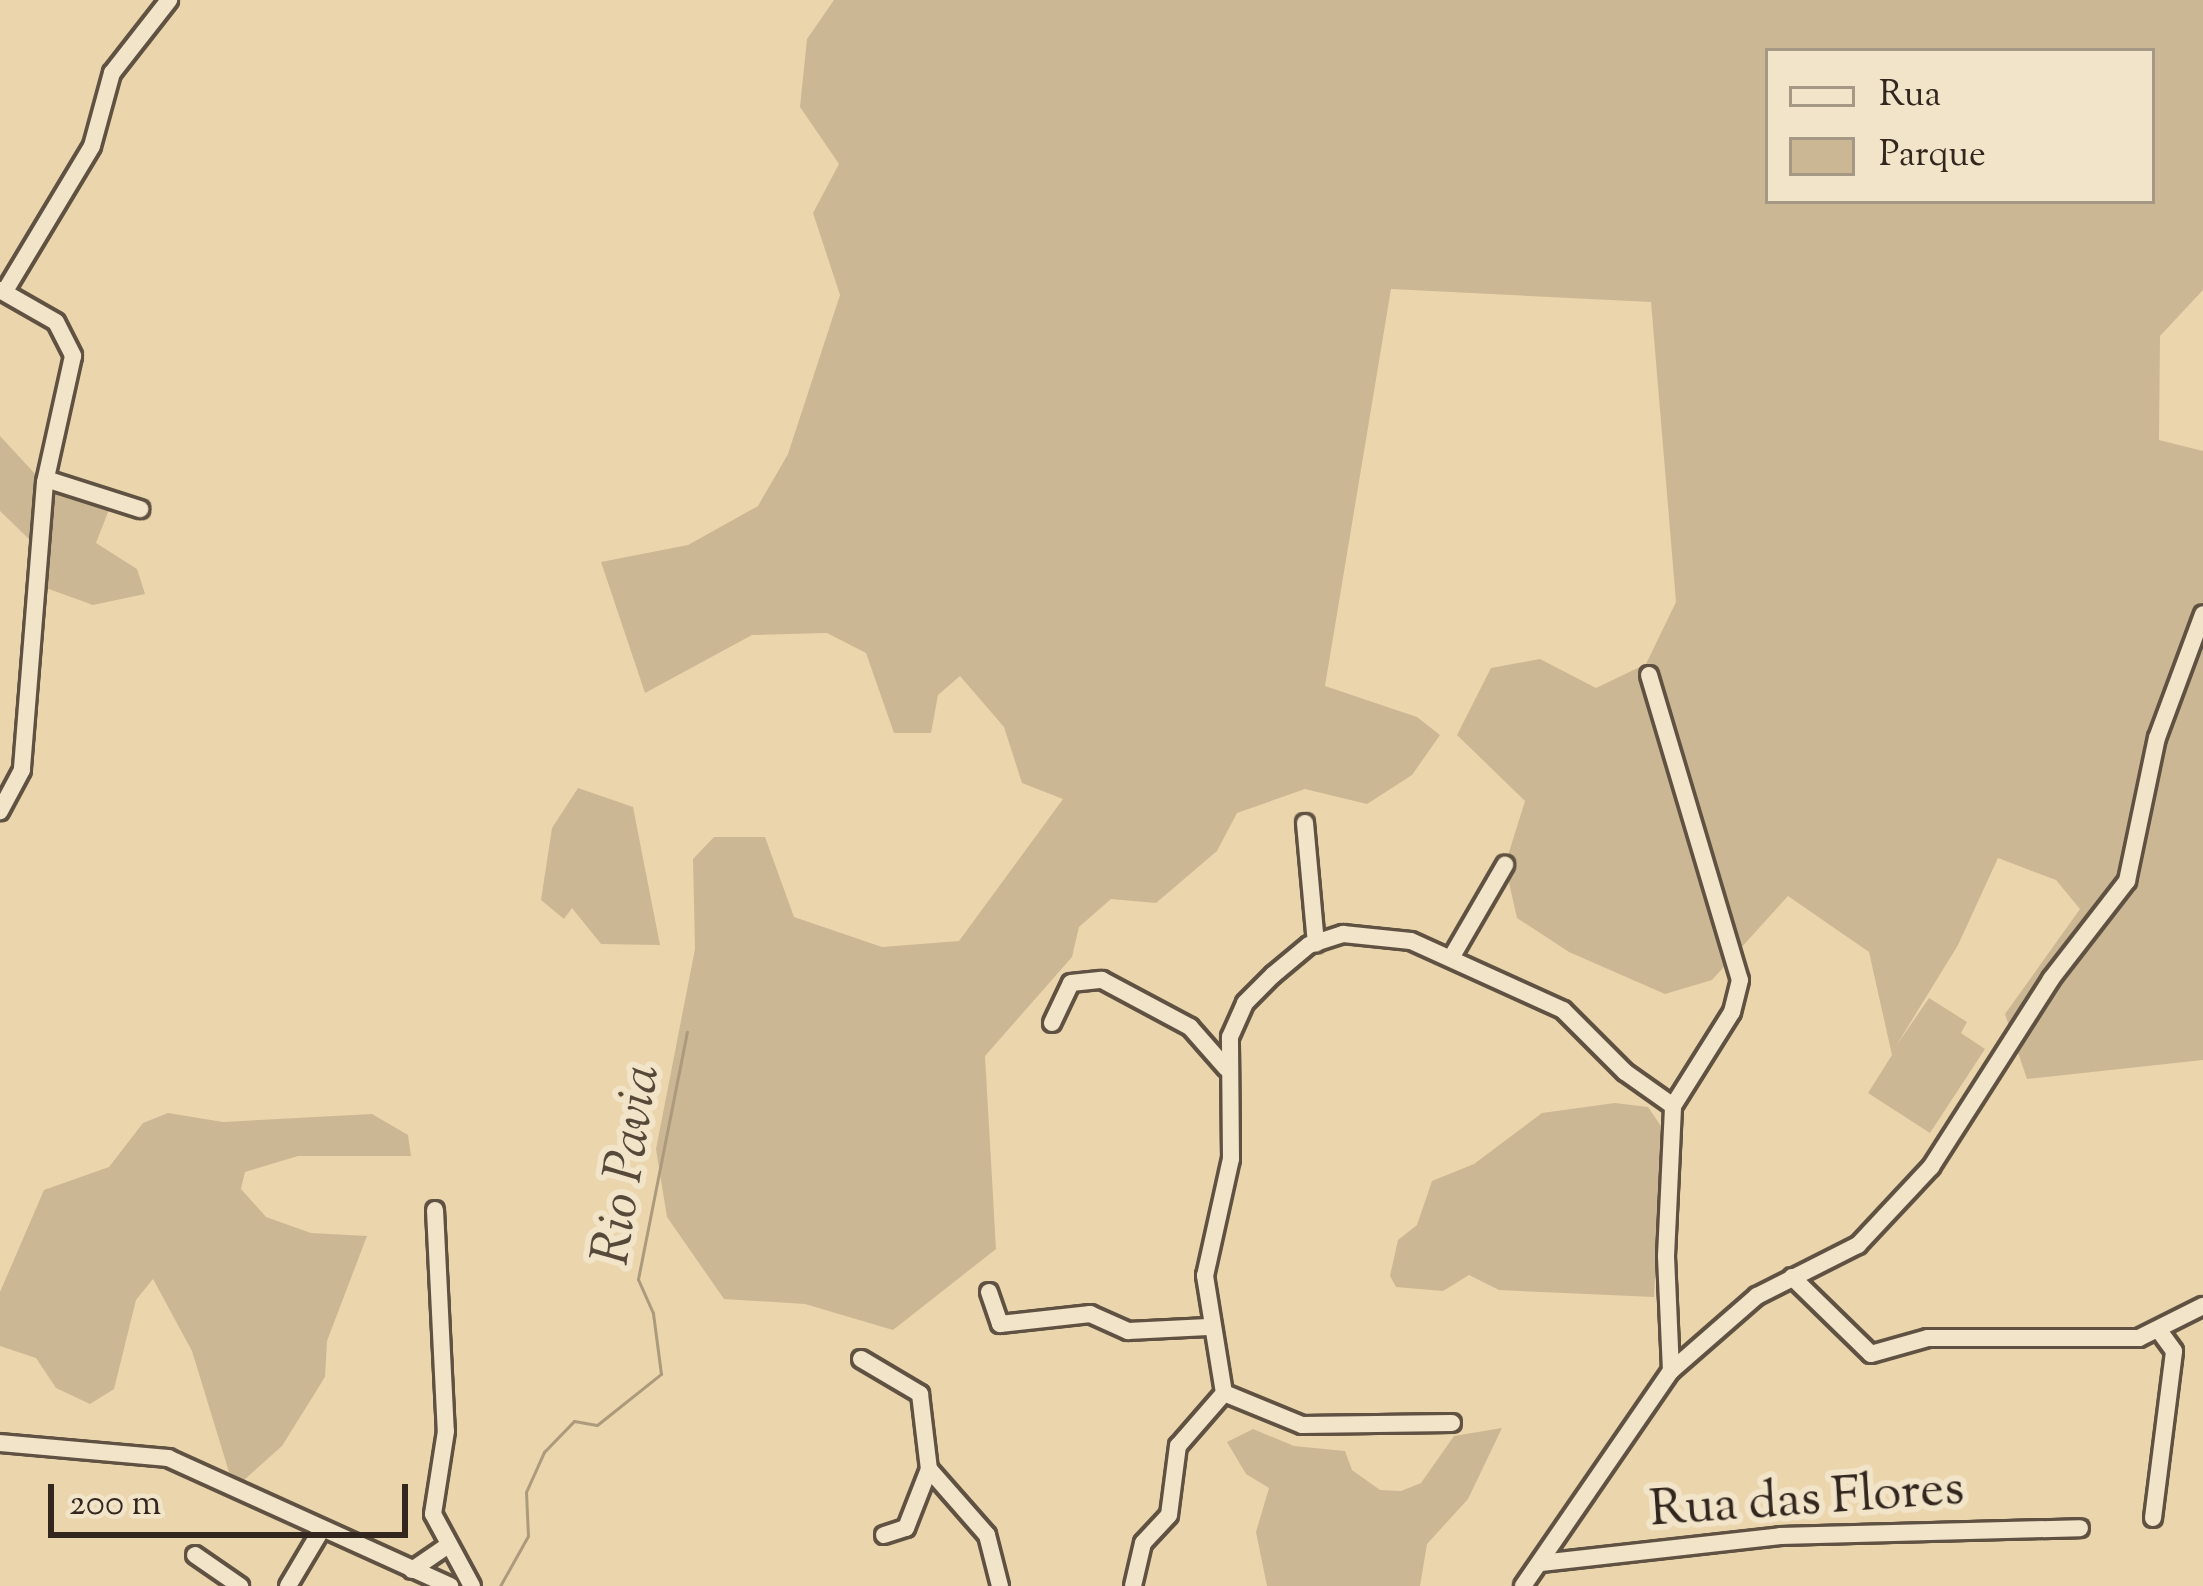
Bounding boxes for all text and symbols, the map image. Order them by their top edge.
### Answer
legend [1765,48,2155,204]
text: Rua [1879,70,1941,122]
text: Parque [1879,130,1986,182]
water label: Rio Pavia [581,1060,677,1270]
scale bar [54,1460,414,1534]
street label: Rua das Flores [1648,1460,1966,1544]
text: 200 m [69,1479,161,1531]

